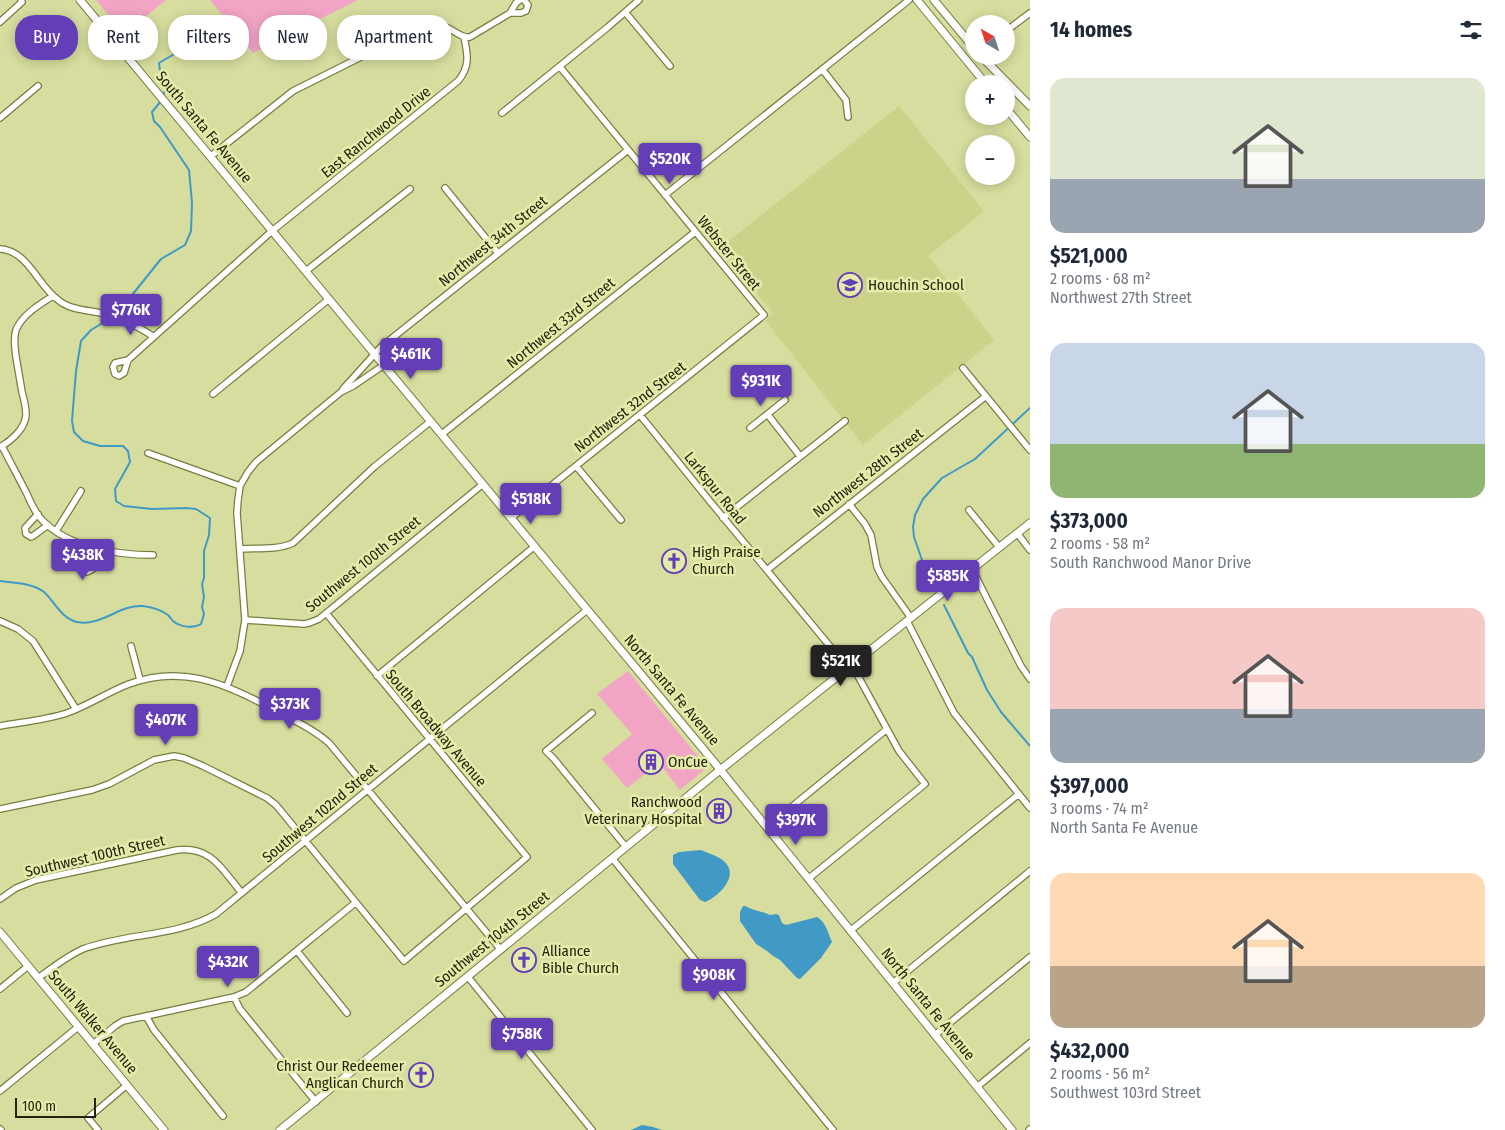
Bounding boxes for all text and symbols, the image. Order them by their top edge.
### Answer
chip: Buy [15,15,78,60]
chip: Rent [88,15,158,60]
chip: Filters [168,15,249,60]
chip: New [259,15,327,60]
chip: Apartment [337,15,451,60]
north arrow [965,15,1015,65]
map controls [965,15,1015,185]
icon: filters [1457,16,1485,44]
text: 14 homes [1050,17,1132,43]
street label: South Santa Fe Avenue [152,68,256,186]
button: + [965,75,1015,125]
street label: East Ranchwood Drive [318,82,434,182]
icon: home [1223,111,1313,201]
button: − [965,135,1015,185]
pin: $520K [635,142,705,185]
text: $520K [649,149,691,168]
street label: Northwest 34th Street [435,192,551,290]
street label: Webster Street [693,212,765,294]
text: $521,000 [1050,243,1128,269]
text: 2 rooms · 68 m² [1050,269,1151,288]
school or university icon: Houchin School [837,272,863,298]
street label: Northwest 33rd Street [503,274,619,372]
place label: Houchin School [868,276,964,294]
text: Northwest 27th Street [1050,288,1192,307]
pin: $776K [96,294,166,336]
text: $776K [112,300,150,319]
pin: $461K [376,338,446,380]
text: $461K [391,344,431,363]
street label: Northwest 32nd Street [571,358,689,456]
pin: $931K [726,364,796,407]
text: $931K [742,371,780,390]
icon: home [1223,376,1313,466]
street label: Northwest 28th Street [809,424,927,521]
street label: Larkspur Road [680,448,750,528]
pin: $518K [496,482,566,525]
text: $518K [511,489,551,508]
text: $373,000 [1050,508,1128,534]
street label: Southwest 100th Street [302,512,424,616]
text: 2 rooms · 58 m² [1050,534,1150,553]
pin: $438K [48,538,118,581]
place label: High Praise Church [692,543,761,578]
text: $438K [62,545,104,564]
church icon: High Praise Church [661,548,687,574]
text: South Ranchwood Manor Drive [1050,553,1251,572]
pin: $585K [913,560,983,602]
text: $585K [927,566,969,585]
street label: North Santa Fe Avenue [620,631,724,749]
icon: home [1223,641,1313,731]
pin: $521K [806,644,876,687]
text: $521K [822,651,860,670]
street label: South Broadway Avenue [382,666,490,790]
pin: $373K [255,688,325,730]
text: $373K [270,694,310,713]
pin: $407K [131,704,201,746]
text: $407K [146,710,186,729]
building icon: OnCue [638,749,664,775]
place label: OnCue [668,753,708,771]
street label: Southwest 102nd Street [259,760,381,866]
text: $397,000 [1050,773,1129,799]
place label: Ranchwood Veterinary Hospital [584,793,702,828]
building icon: Ranchwood Veterinary Hospital [706,798,732,824]
text: 3 rooms · 74 m² [1050,799,1148,818]
pin: $397K [761,804,831,846]
text: $397K [776,810,816,829]
text: North Santa Fe Avenue [1050,818,1198,837]
street label: Southwest 100th Street [23,831,167,881]
street label: Southwest 104th Street [431,887,553,991]
icon: home [1223,906,1313,996]
place label: Alliance Bible Church [542,942,619,977]
street label: North Santa Fe Avenue [877,944,979,1064]
pin: $432K [193,946,263,988]
church icon: Alliance Bible Church [511,947,537,973]
text: $432K [208,952,248,971]
pin: $908K [679,958,749,1001]
text: $908K [693,965,735,984]
street label: South Walker Avenue [44,967,142,1077]
pin: $758K [487,1018,557,1060]
text: $758K [502,1024,542,1043]
text: $432,000 [1050,1038,1129,1064]
place label: Christ Our Redeemer Anglican Church [276,1057,405,1092]
church icon: Christ Our Redeemer Anglican Church [408,1062,434,1088]
text: 2 rooms · 56 m² [1050,1064,1150,1083]
text: Southwest 103rd Street [1050,1083,1201,1102]
scale bar [15,1095,96,1118]
text: 100 m [22,1098,56,1115]

